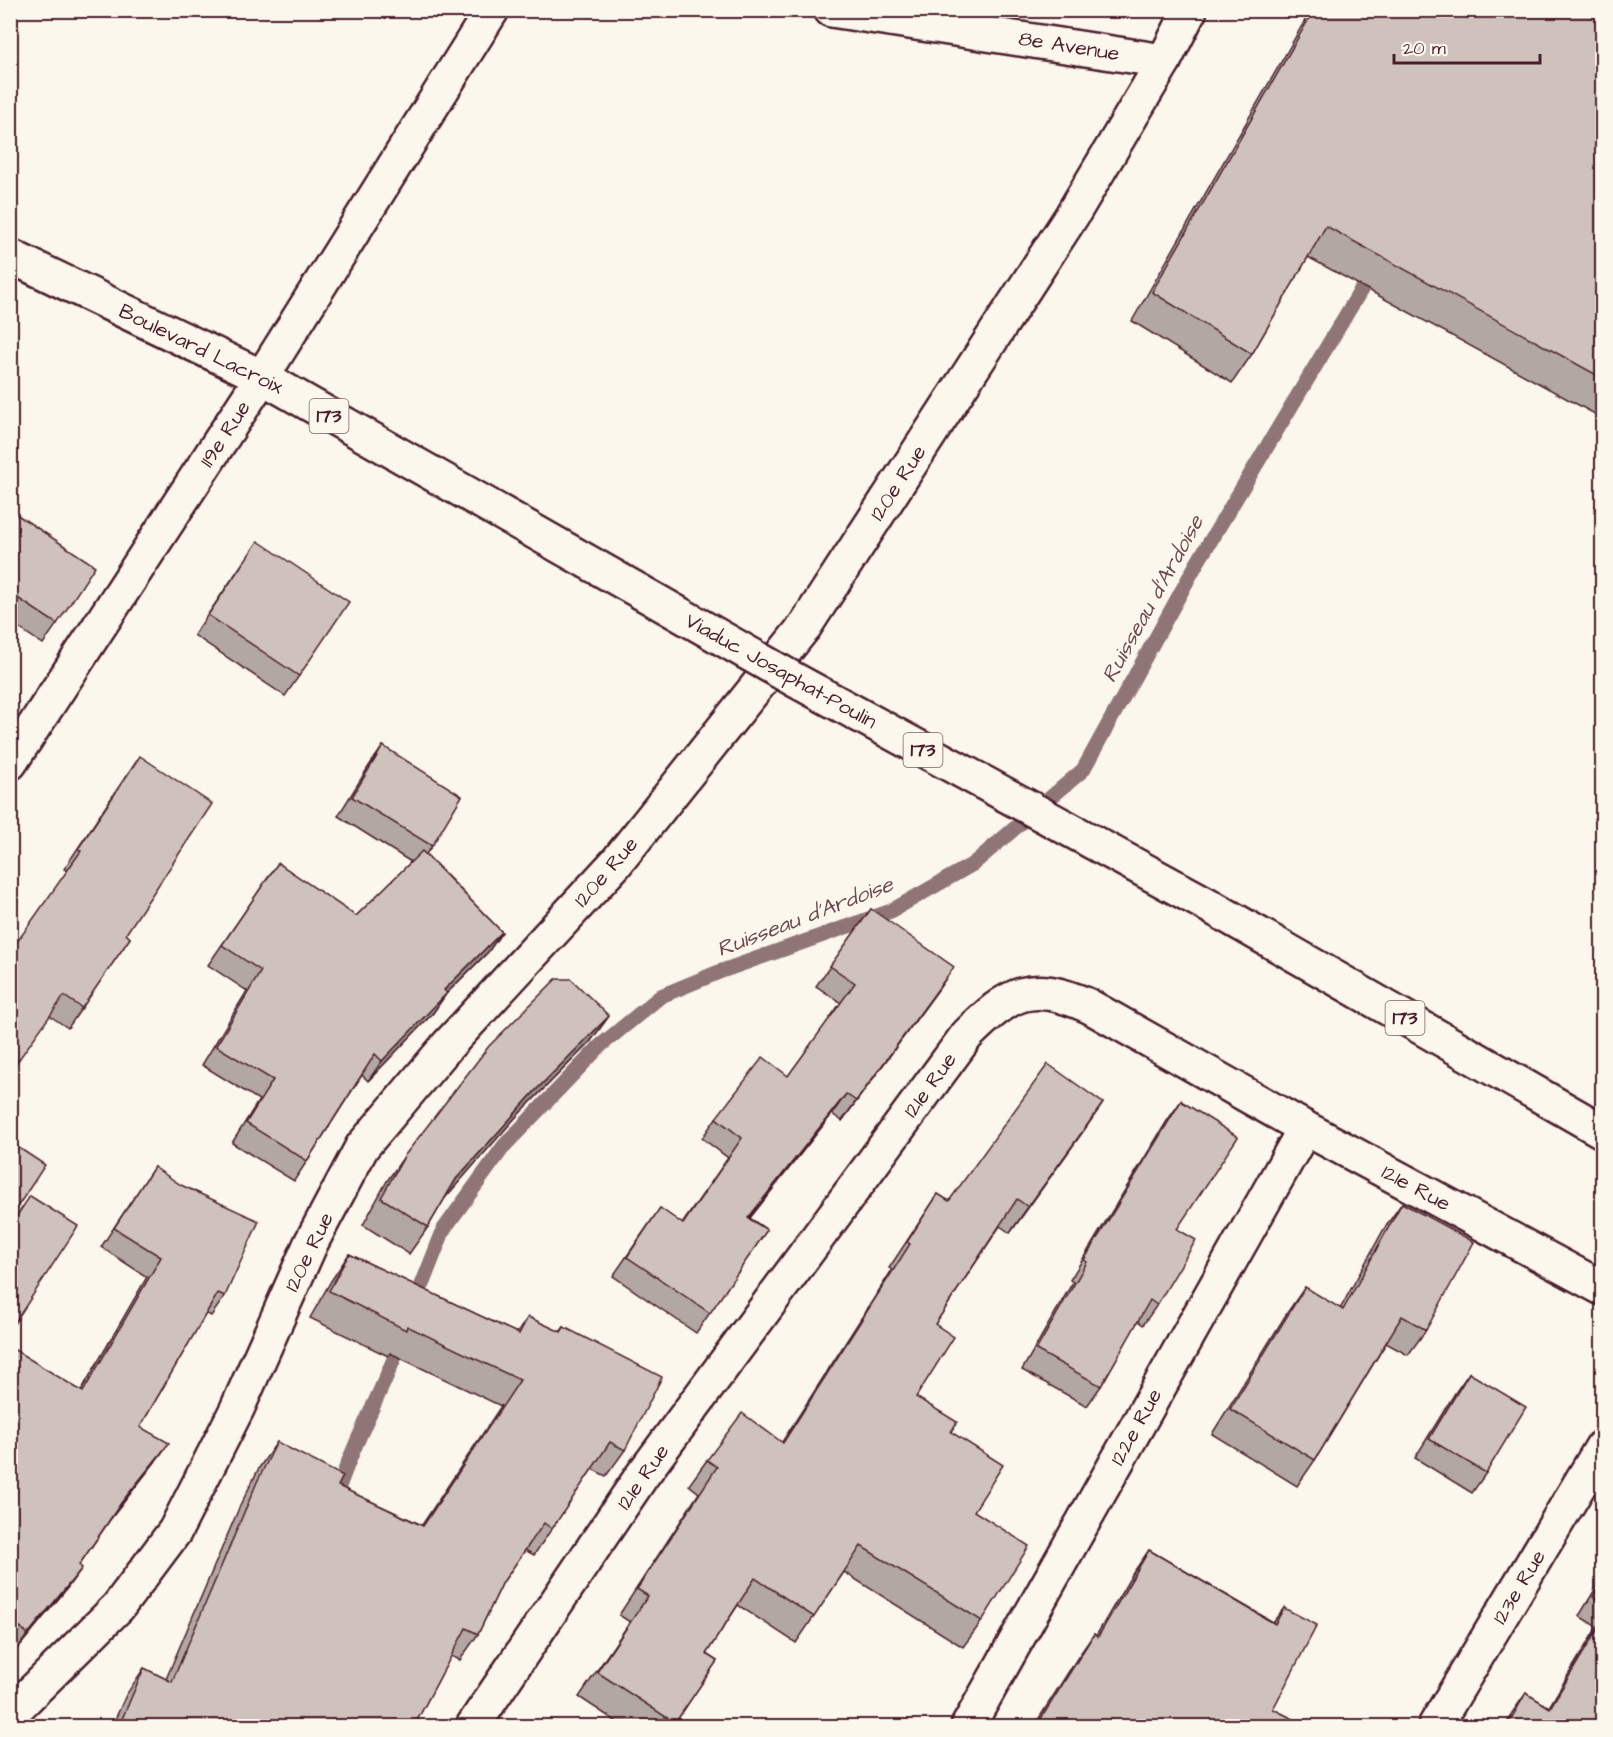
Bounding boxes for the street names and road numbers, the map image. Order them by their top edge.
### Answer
street label: 8e Avenue [1017,24,1121,68]
street label: Boulevard Lacroix [114,297,288,401]
street label: 119e Rue [193,395,257,473]
road number: 173 [310,399,348,433]
street label: 120e Rue [863,440,933,526]
street label: Viaduc Josaphat-Poulin [679,606,882,737]
road number: 173 [904,733,942,767]
street label: 120e Rue [567,831,645,913]
road number: 173 [1386,1001,1424,1035]
street label: 121e Rue [896,1046,964,1124]
street label: 121e Rue [1376,1158,1456,1218]
street label: 120e Rue [277,1208,341,1296]
street label: 122e Rue [1103,1383,1169,1471]
street label: 121e Rue [610,1438,676,1516]
street label: 123e Rue [1485,1544,1553,1630]

